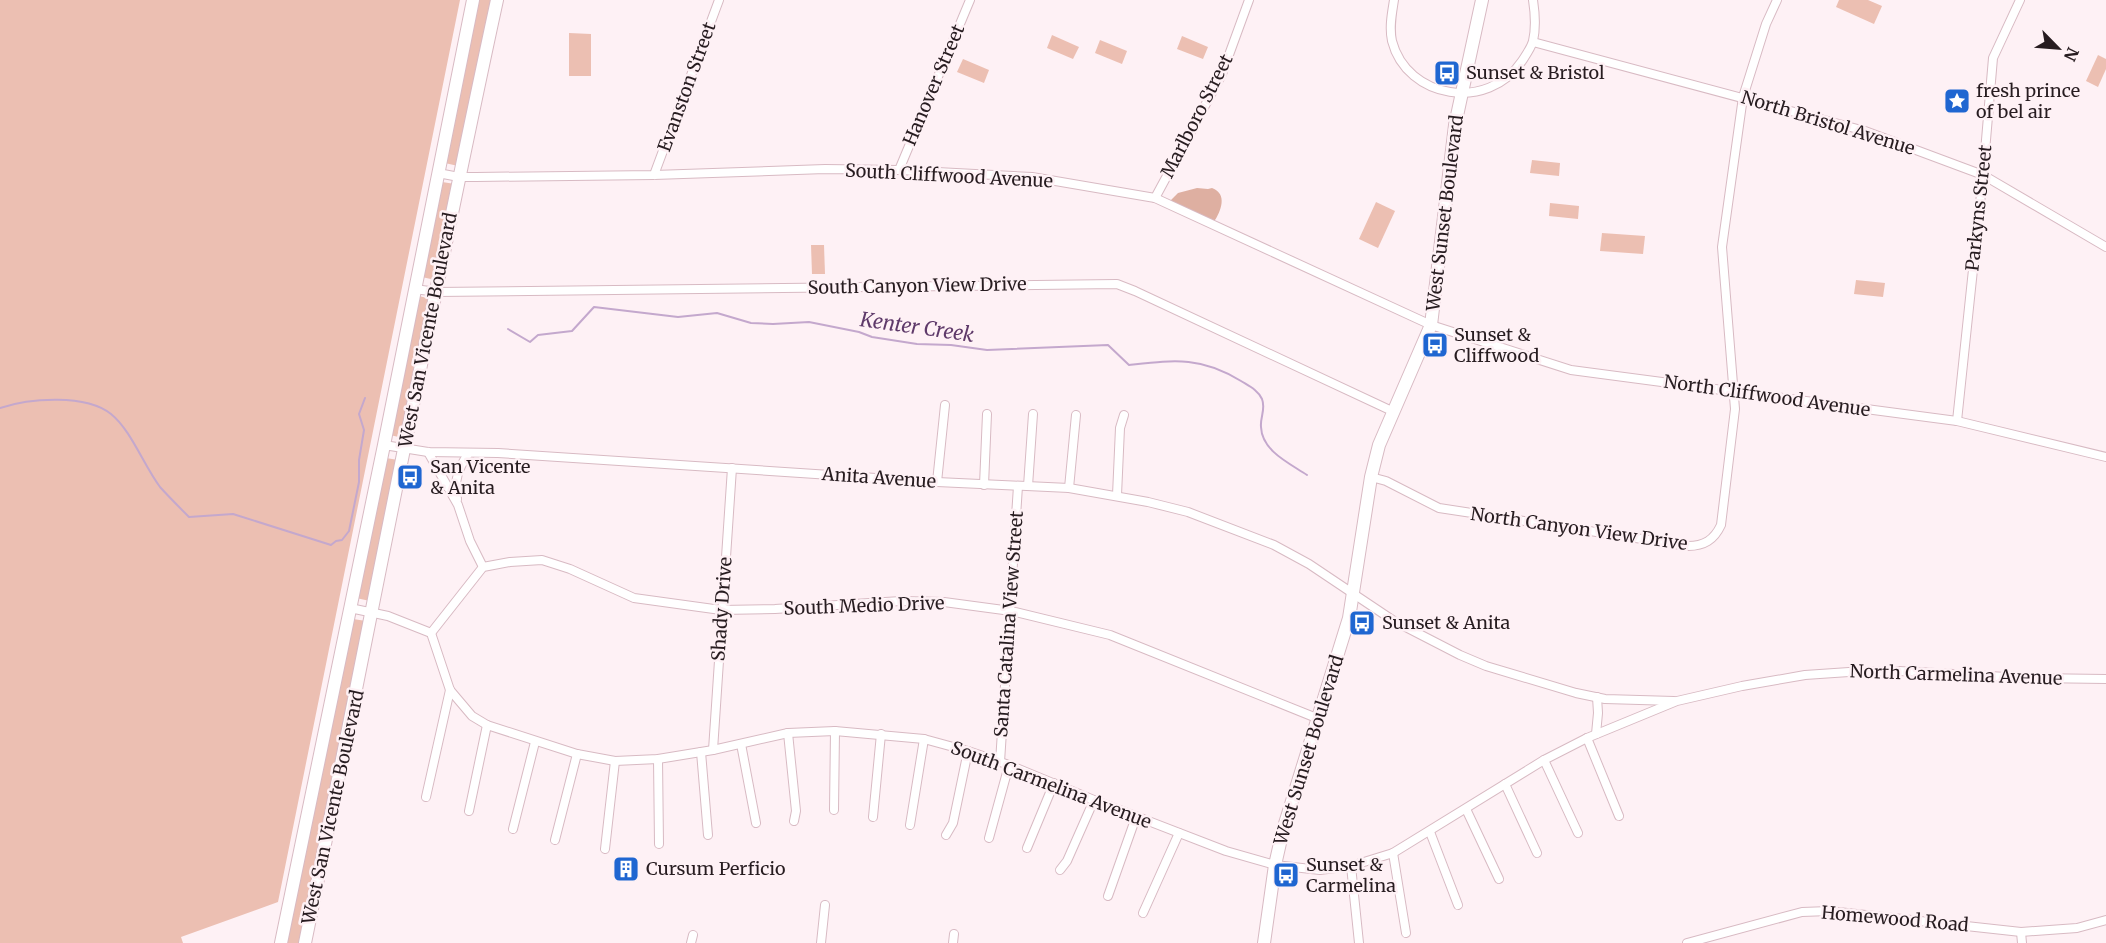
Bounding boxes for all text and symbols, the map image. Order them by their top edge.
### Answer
north arrow [2028,18,2088,78]
street label: Evanston Street [652,19,721,155]
street label: Hanover Street [898,21,969,149]
text: N [2060,44,2083,65]
street label: Marlboro Street [1155,50,1238,182]
bus stop icon: Sunset & Bristol [1432,58,1462,88]
place label: Sunset & Bristol [1466,61,1605,84]
place label: fresh prince of bel air [1976,79,2080,123]
street label: North Bristol Avenue [1739,85,1918,160]
place icon: fresh prince of bel air [1942,86,1972,116]
street label: West Sunset Boulevard [1421,113,1468,313]
street label: Parkyns Street [1960,144,1997,272]
street label: South Cliffwood Avenue [844,159,1054,192]
street label: West San Vicente Boulevard [393,210,462,450]
street label: South Canyon View Drive [807,272,1027,299]
water label: Kenter Creek [857,306,976,347]
place label: Sunset & Cliffwood [1454,323,1539,367]
bus stop icon: Sunset & Cliffwood [1420,330,1450,360]
street label: North Cliffwood Avenue [1662,370,1872,421]
place label: San Vicente & Anita [430,455,531,499]
bus stop icon: San Vicente & Anita [395,462,425,492]
street label: Anita Avenue [820,462,937,493]
street label: North Canyon View Drive [1469,502,1689,555]
street label: Santa Catalina View Street [989,510,1028,738]
street label: Shady Drive [706,556,737,662]
street label: South Medio Drive [783,591,945,620]
bus stop icon: Sunset & Anita [1347,608,1377,638]
place label: Sunset & Anita [1382,611,1511,634]
street label: West Sunset Boulevard [1268,652,1348,849]
street label: North Carmelina Avenue [1849,659,2063,690]
street label: West San Vicente Boulevard [296,687,369,927]
street label: South Carmelina Avenue [948,736,1155,833]
place label: Sunset & Carmelina [1306,853,1396,897]
building icon: Cursum Perficio [611,854,641,884]
place label: Cursum Perficio [646,857,786,880]
bus stop icon: Sunset & Carmelina [1271,860,1301,890]
street label: Homewood Road [1820,901,1970,936]

